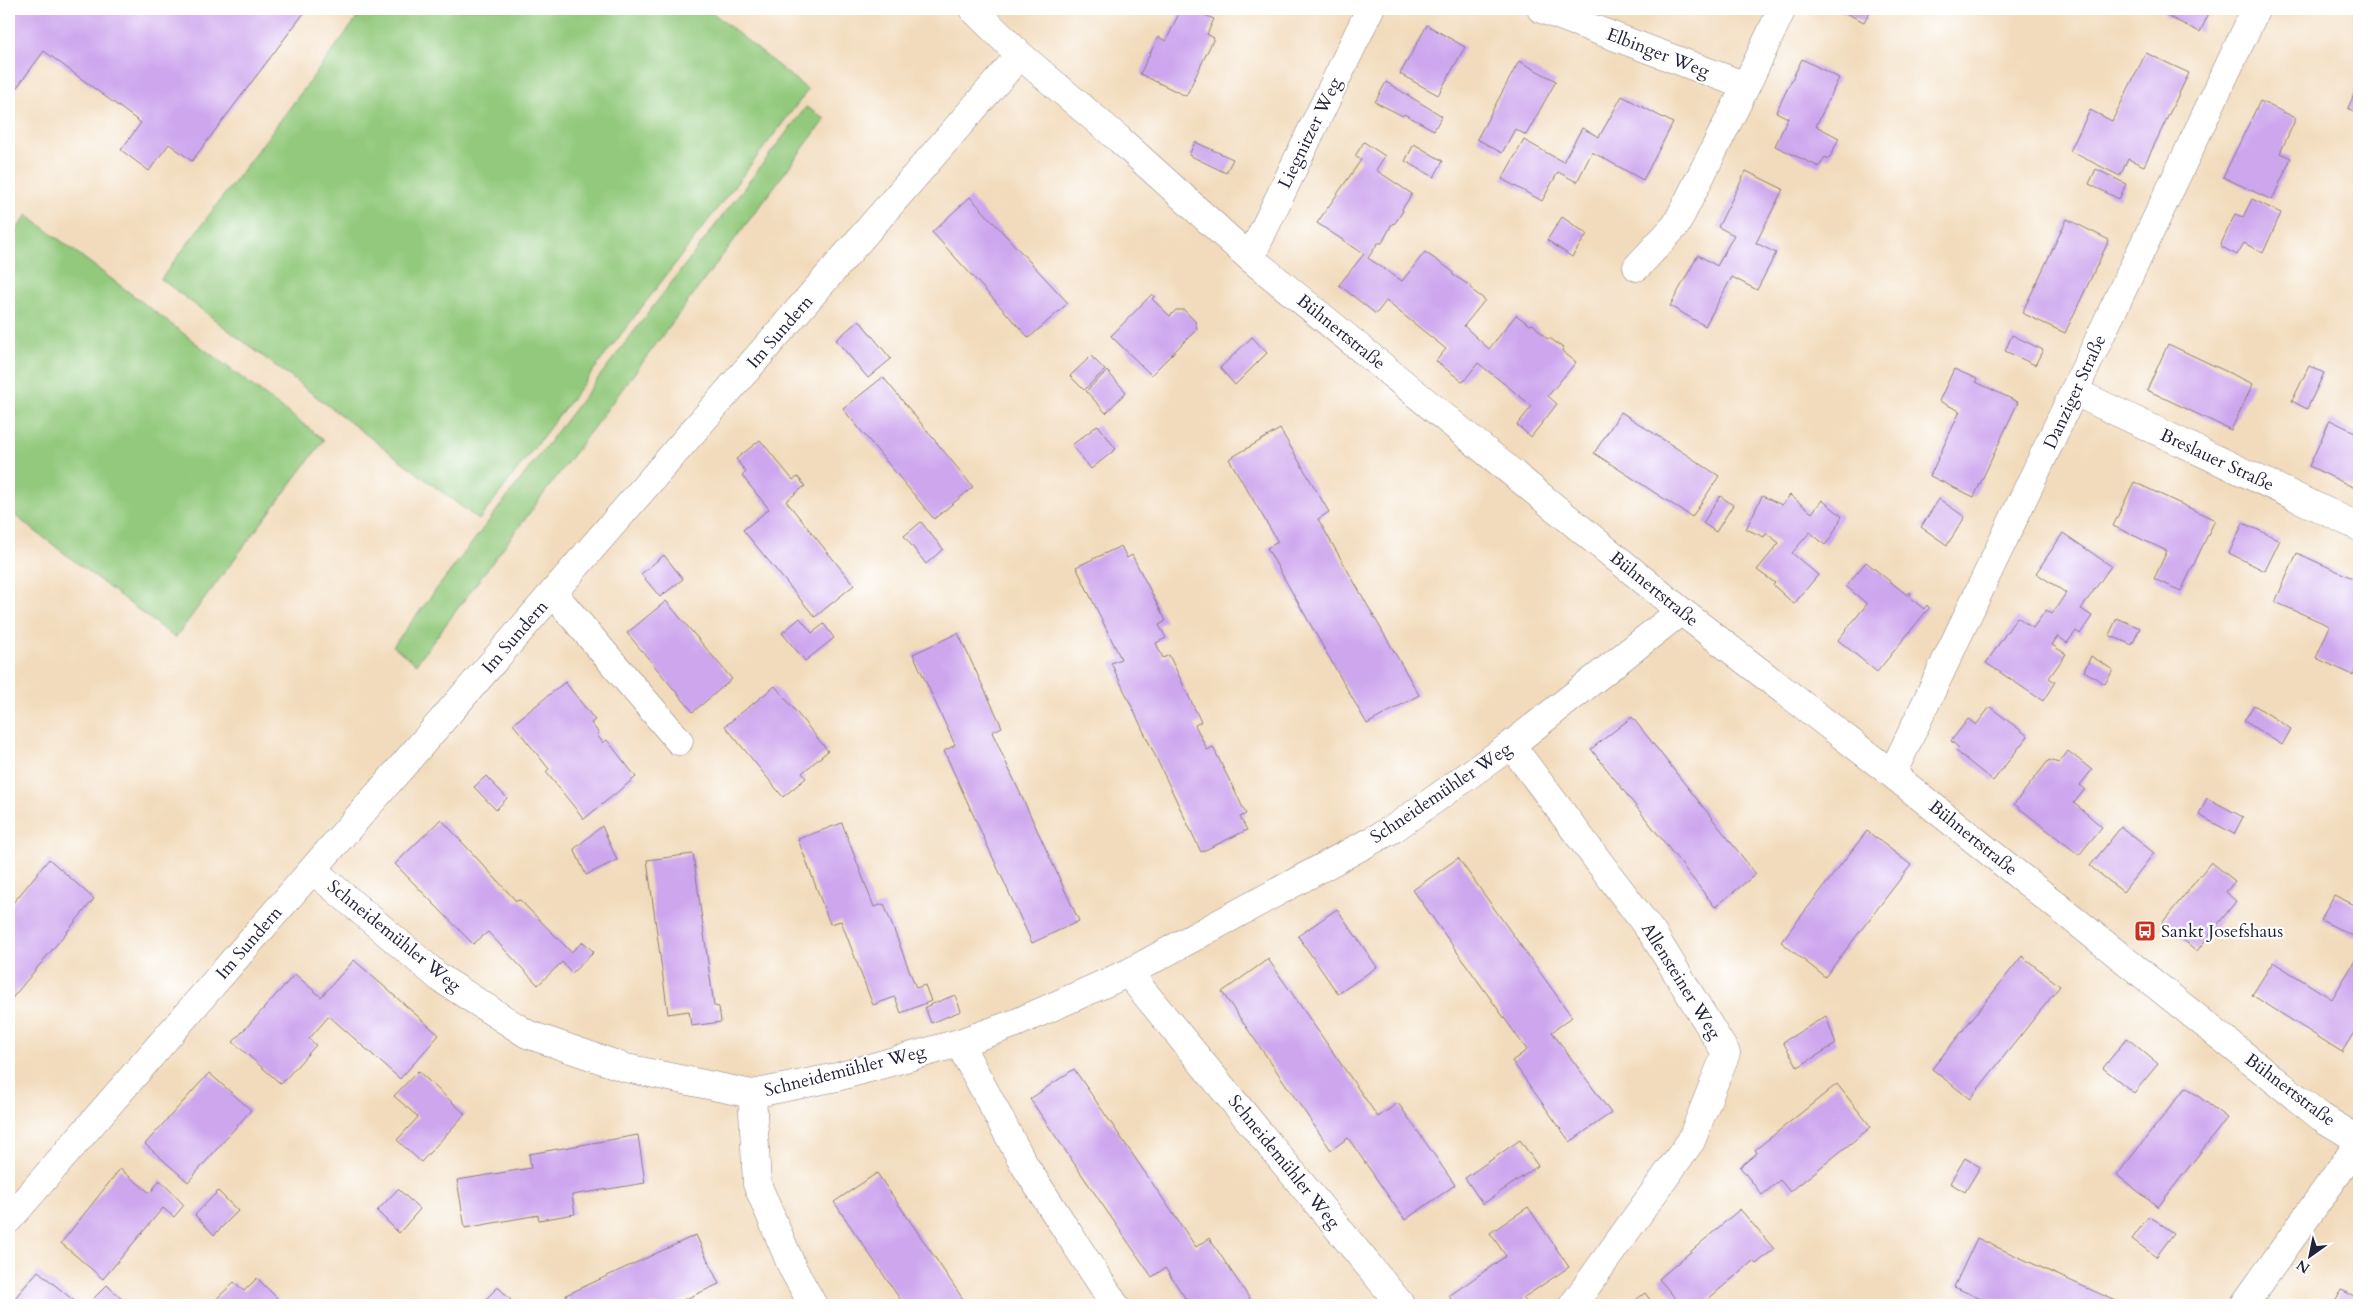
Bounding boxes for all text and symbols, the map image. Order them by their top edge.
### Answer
street label: Elbinger Weg [1603,22,1714,84]
street label: Liegnitzer Weg [1272,72,1348,193]
street label: Bühnertstraße [1291,288,1391,376]
street label: Im Sundern [741,289,819,374]
street label: Danziger Straße [2038,331,2112,453]
street label: Breslauer Straße [2156,423,2278,497]
street label: Bühnertstraße [1604,545,1704,633]
street label: Im Sundern [476,594,554,679]
street label: Schneidemühler Weg [1365,736,1517,850]
street label: Bühnertstraße [1923,794,2023,882]
street label: Schneidemühler Weg [322,874,467,998]
street label: Im Sundern [210,900,288,985]
street label: Allensteiner Weg [1635,918,1727,1045]
bus stop icon: Sankt Josefshaus [2133,919,2157,943]
place label: Sankt Josefshaus [2161,919,2283,944]
street label: Schneidemühler Weg [762,1039,929,1103]
street label: Bühnertstraße [2240,1048,2340,1132]
street label: Schneidemühler Weg [1222,1090,1346,1235]
north arrow [2286,1232,2336,1282]
text: N [2293,1255,2313,1278]

